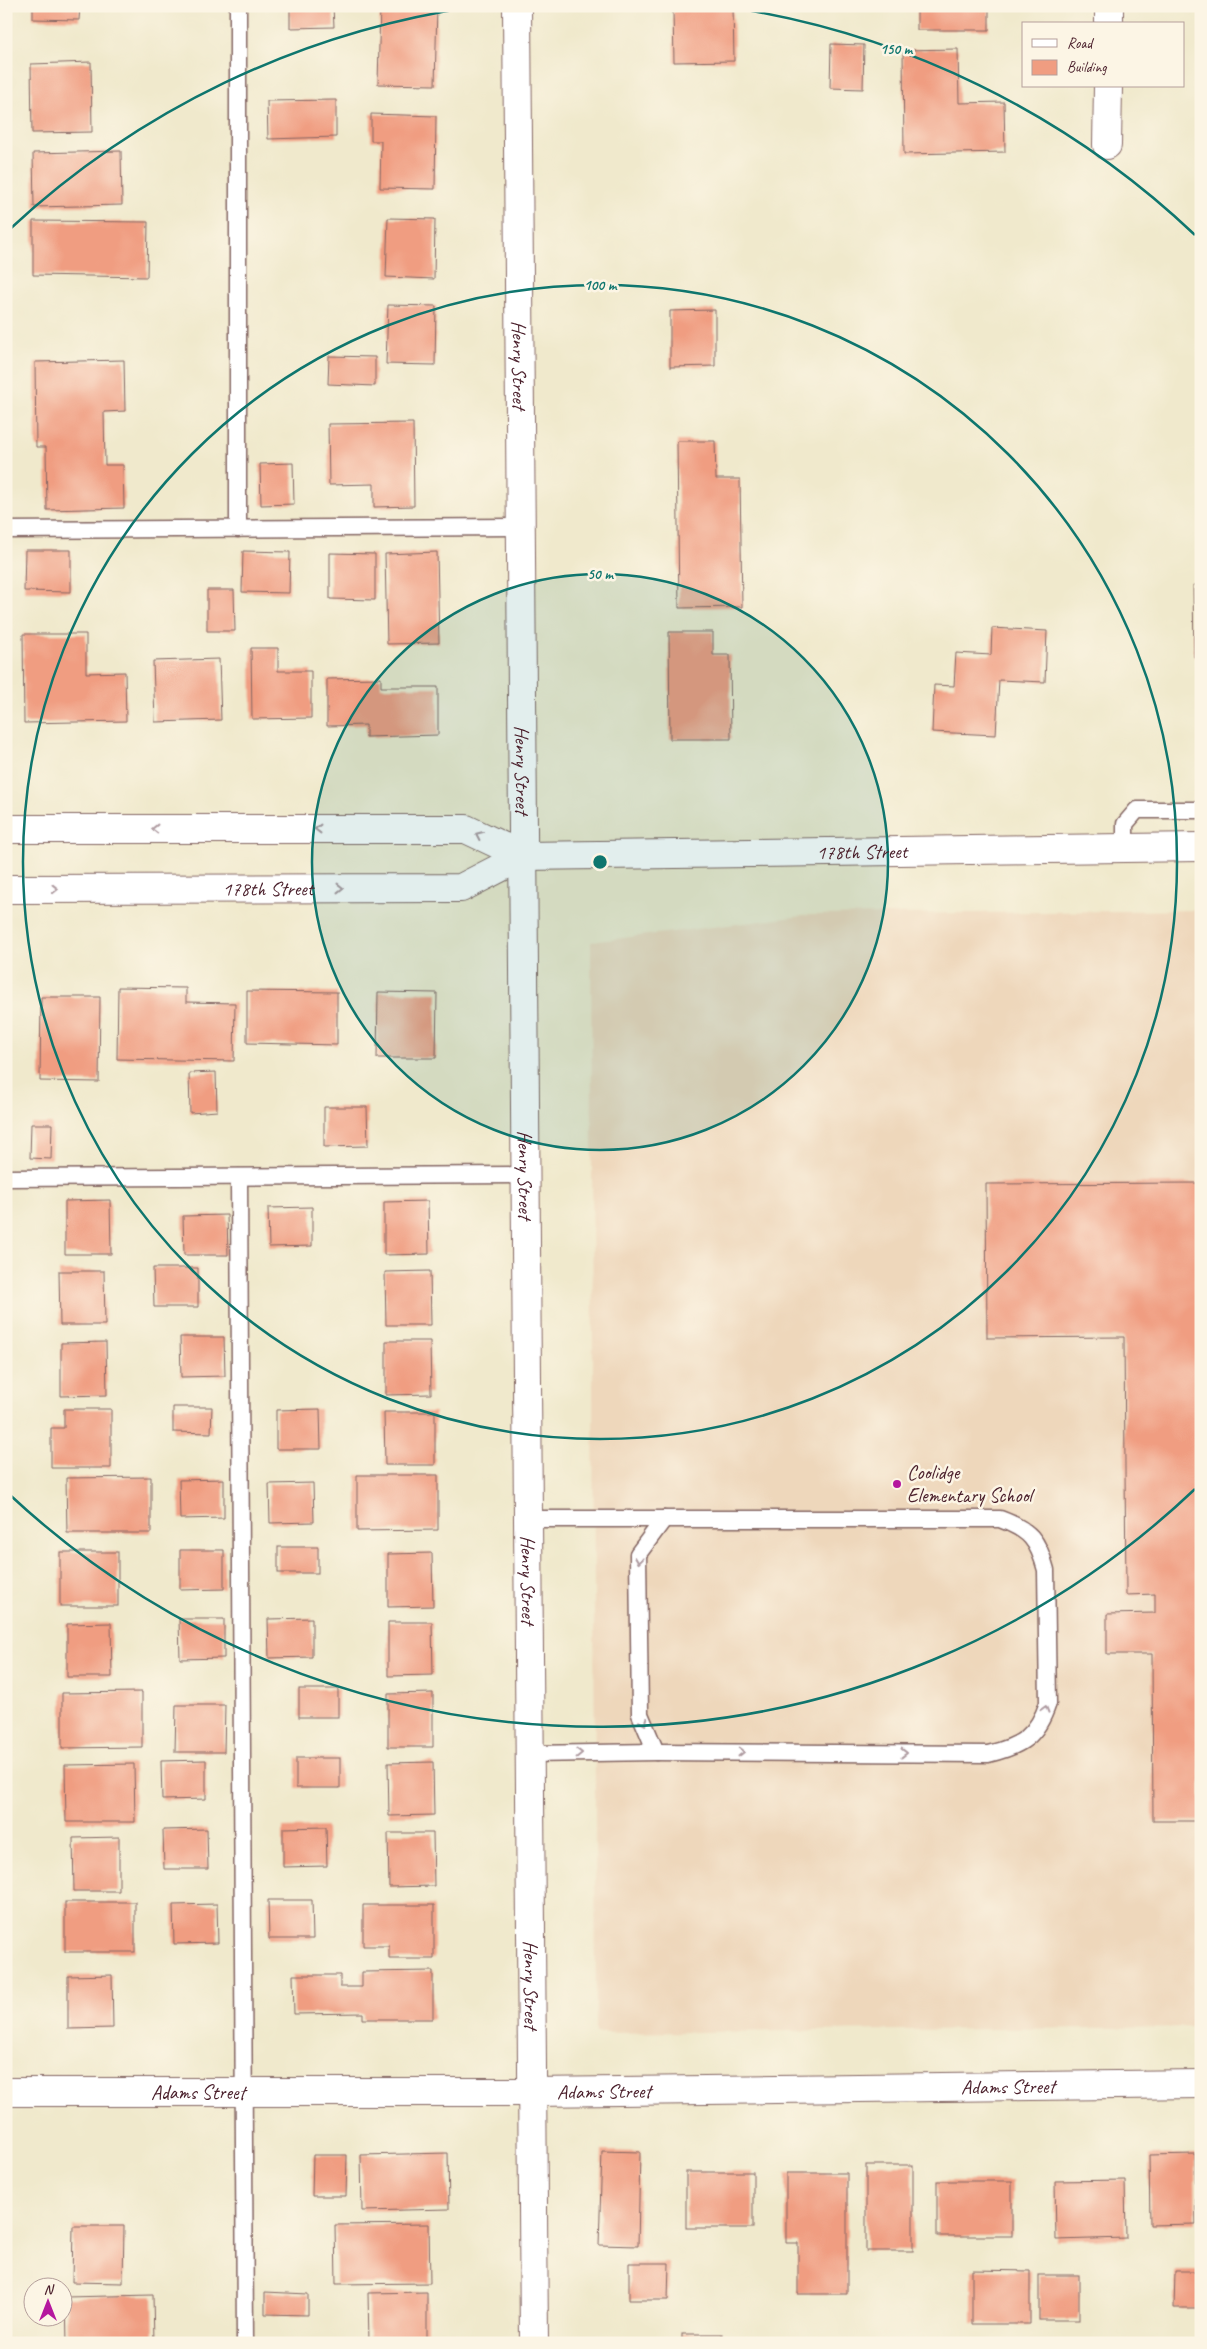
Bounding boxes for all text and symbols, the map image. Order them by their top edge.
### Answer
legend [1022,22,1184,88]
text: Road [1067,34,1094,53]
text: 150 m [880,40,914,59]
text: Building [1067,58,1107,77]
text: 100 m [584,276,618,295]
street label: Henry Street [507,320,532,413]
text: 50 m [587,565,614,584]
street label: Henry Street [510,725,535,818]
one-way arrow [151,824,159,834]
one-way arrow [314,824,322,834]
one-way arrow [475,831,484,841]
street label: 178th Street [816,838,910,865]
centre of rings [591,853,609,871]
street label: 178th Street [223,876,316,901]
one-way arrow [336,883,344,893]
one-way arrow [52,884,59,894]
street label: Henry Street [513,1130,538,1223]
place label: Coolidge Elementary School [907,1460,1035,1508]
marker: Coolidge Elementary School [891,1478,903,1490]
street label: Henry Street [516,1535,541,1628]
one-way arrow [634,1557,645,1565]
one-way arrow [1040,1705,1050,1714]
one-way arrow [637,1717,648,1726]
one-way arrow [738,1747,745,1757]
one-way arrow [575,1748,583,1758]
one-way arrow [900,1748,908,1758]
street label: Henry Street [519,1940,544,2033]
street label: Adams Street [961,2073,1059,2099]
street label: Adams Street [557,2078,655,2104]
street label: Adams Street [151,2080,248,2105]
north arrow [22,2276,72,2326]
text: N [44,2281,55,2298]

